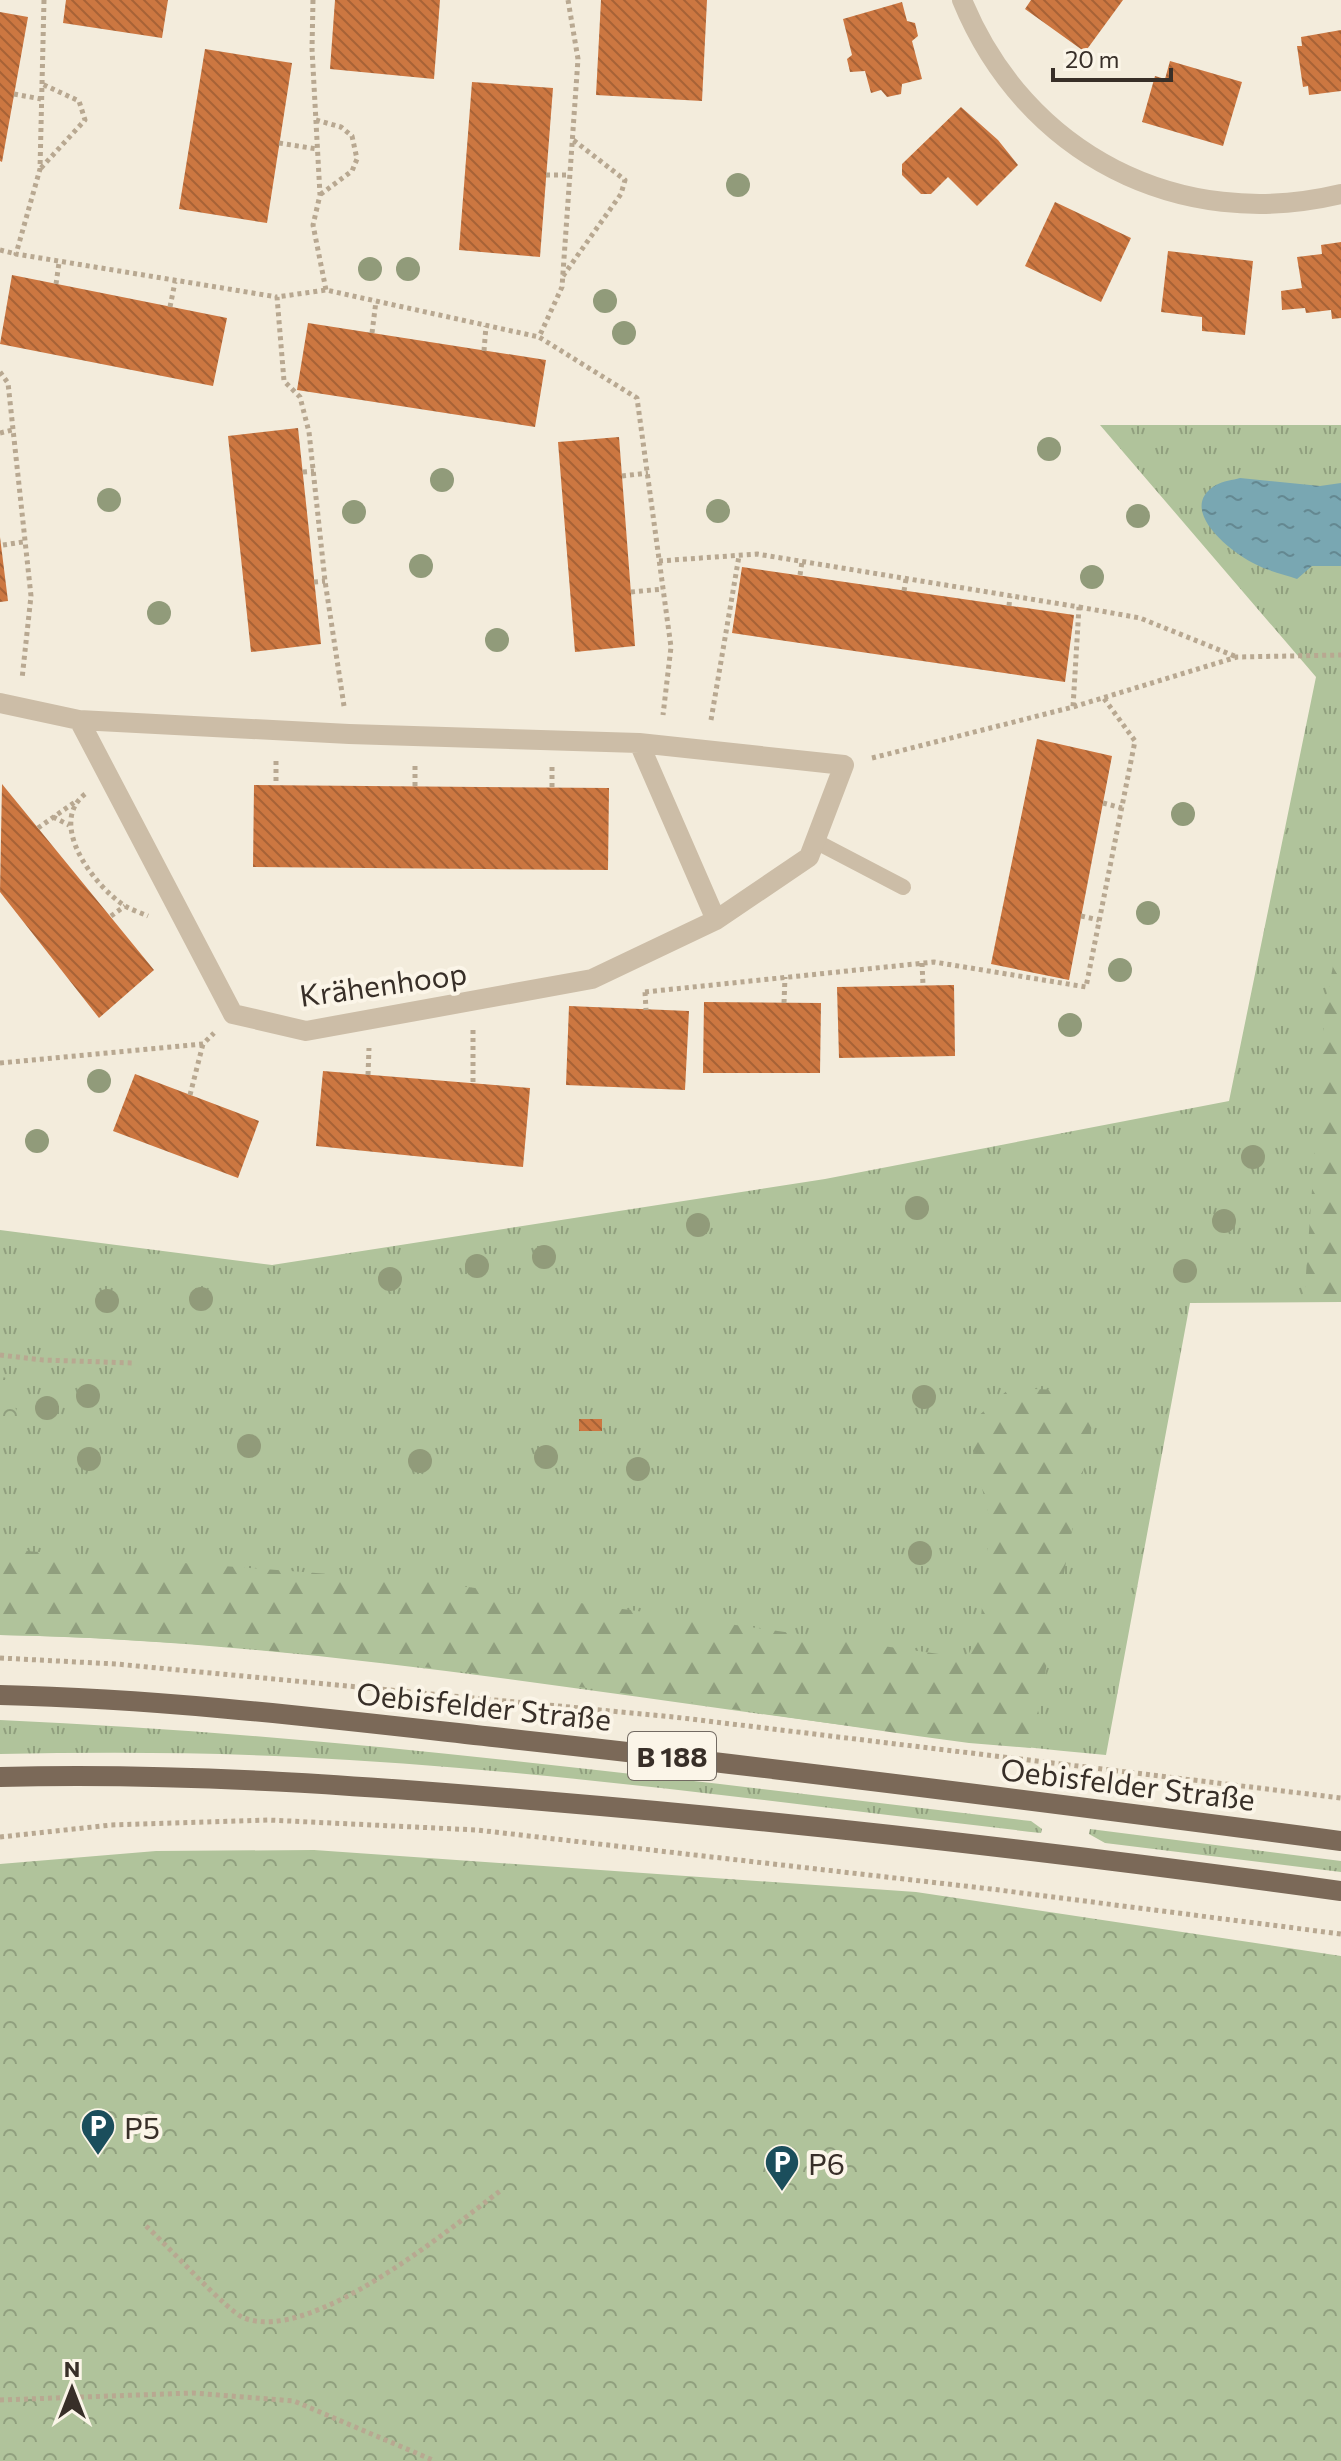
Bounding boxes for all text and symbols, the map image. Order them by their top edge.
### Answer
scale bar [1053,32,1171,82]
text: 20 m [1065,44,1119,73]
street label: Krähenhoop [297,953,469,1013]
street label: Oebisfelder Straße [355,1673,613,1737]
road number: B 188 [628,1732,716,1780]
street label: Oebisfelder Straße [999,1749,1257,1817]
parking icon: P5 [79,2107,117,2157]
place label: P5 [124,2108,160,2145]
parking icon: P6 [763,2143,801,2193]
place label: P6 [808,2144,845,2181]
north arrow [32,2349,112,2429]
text: N [64,2355,80,2382]

